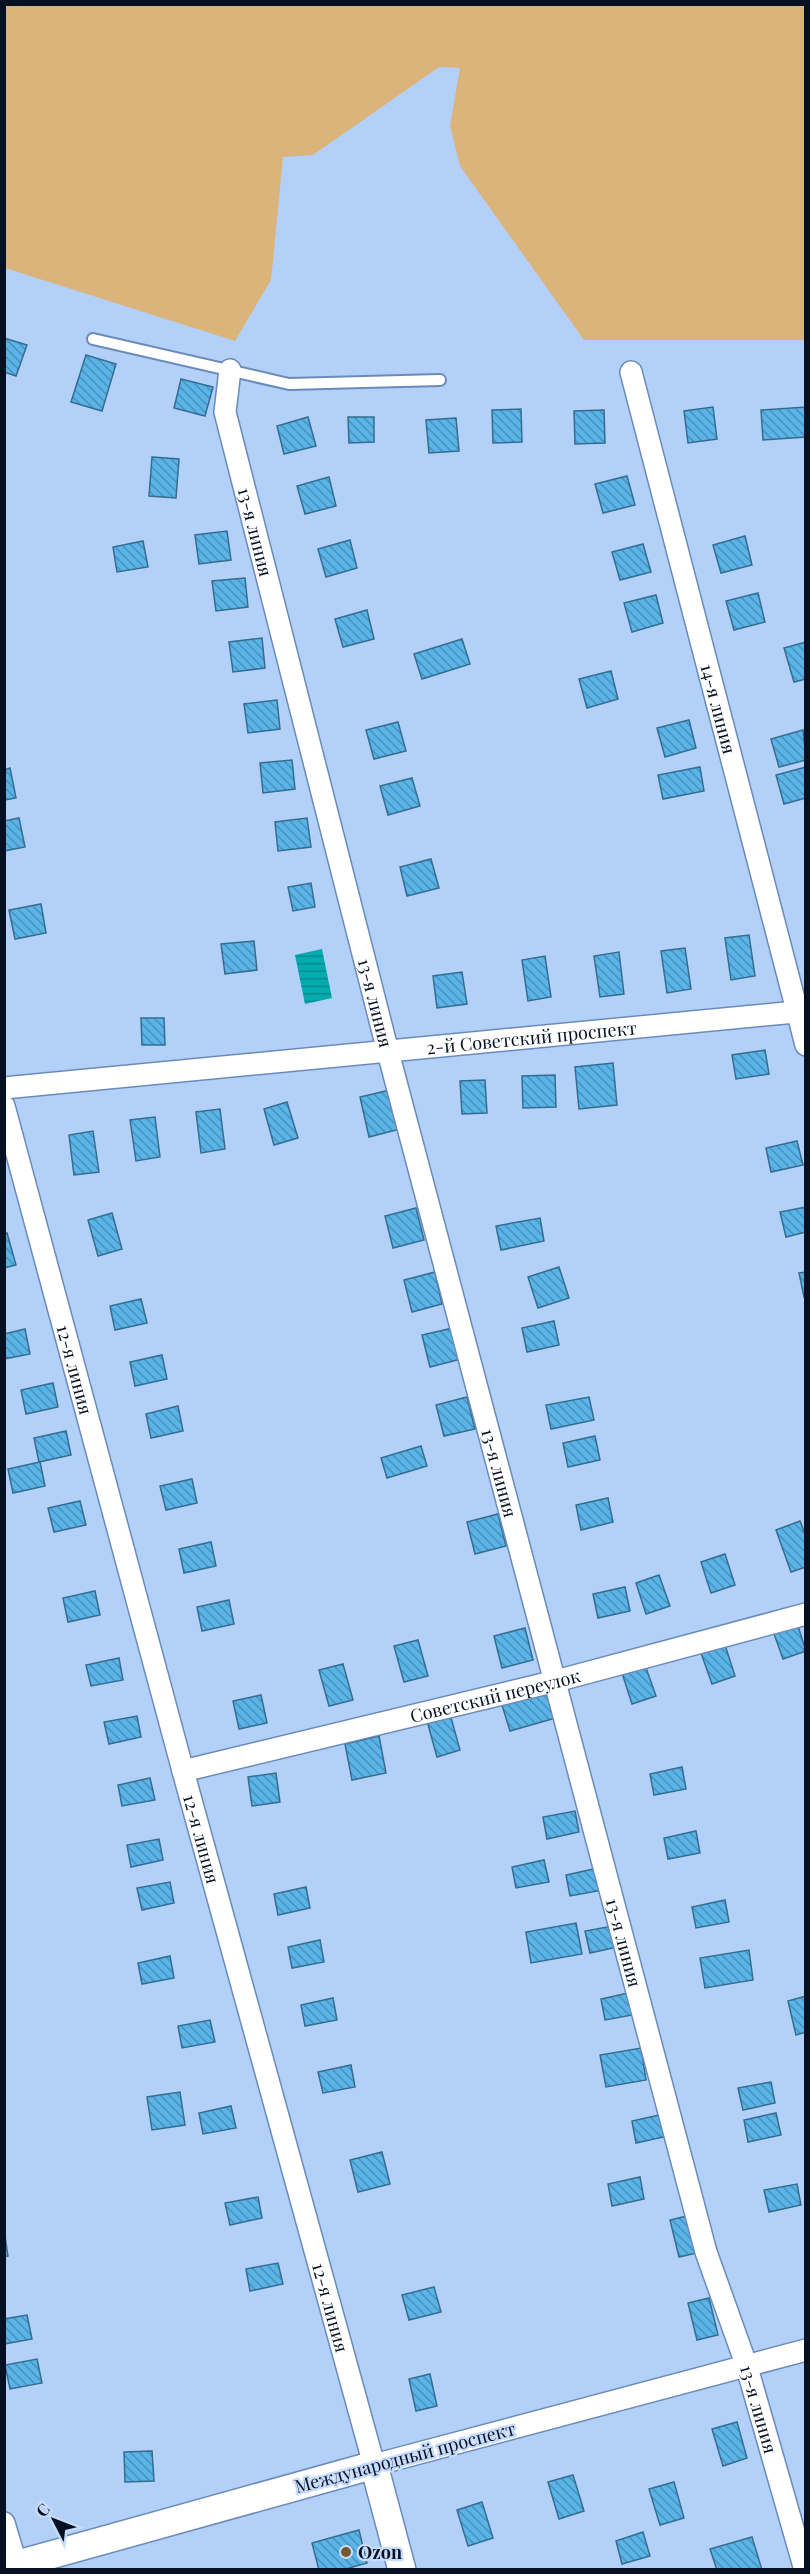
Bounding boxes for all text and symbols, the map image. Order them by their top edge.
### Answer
street label: 13-я линия [233,485,278,579]
street label: 14-я линия [695,661,742,757]
street label: 13-я линия [353,956,398,1050]
street label: 2-й Советский проспект [425,1015,638,1059]
street label: 12-я линия [51,1322,99,1417]
street label: 13-я линия [476,1426,523,1520]
street label: Советский переулок [408,1663,583,1728]
street label: 12-я линия [178,1791,226,1887]
street label: 13-я линия [601,1895,647,1990]
street label: 12-я линия [307,2260,354,2355]
street label: 13-я линия [735,2362,783,2456]
street label: Международный проспект [292,2416,518,2498]
north arrow [24,2490,84,2550]
text: С [31,2498,54,2521]
place label: Ozon [358,2540,402,2564]
marker: Ozon [339,2545,353,2559]

